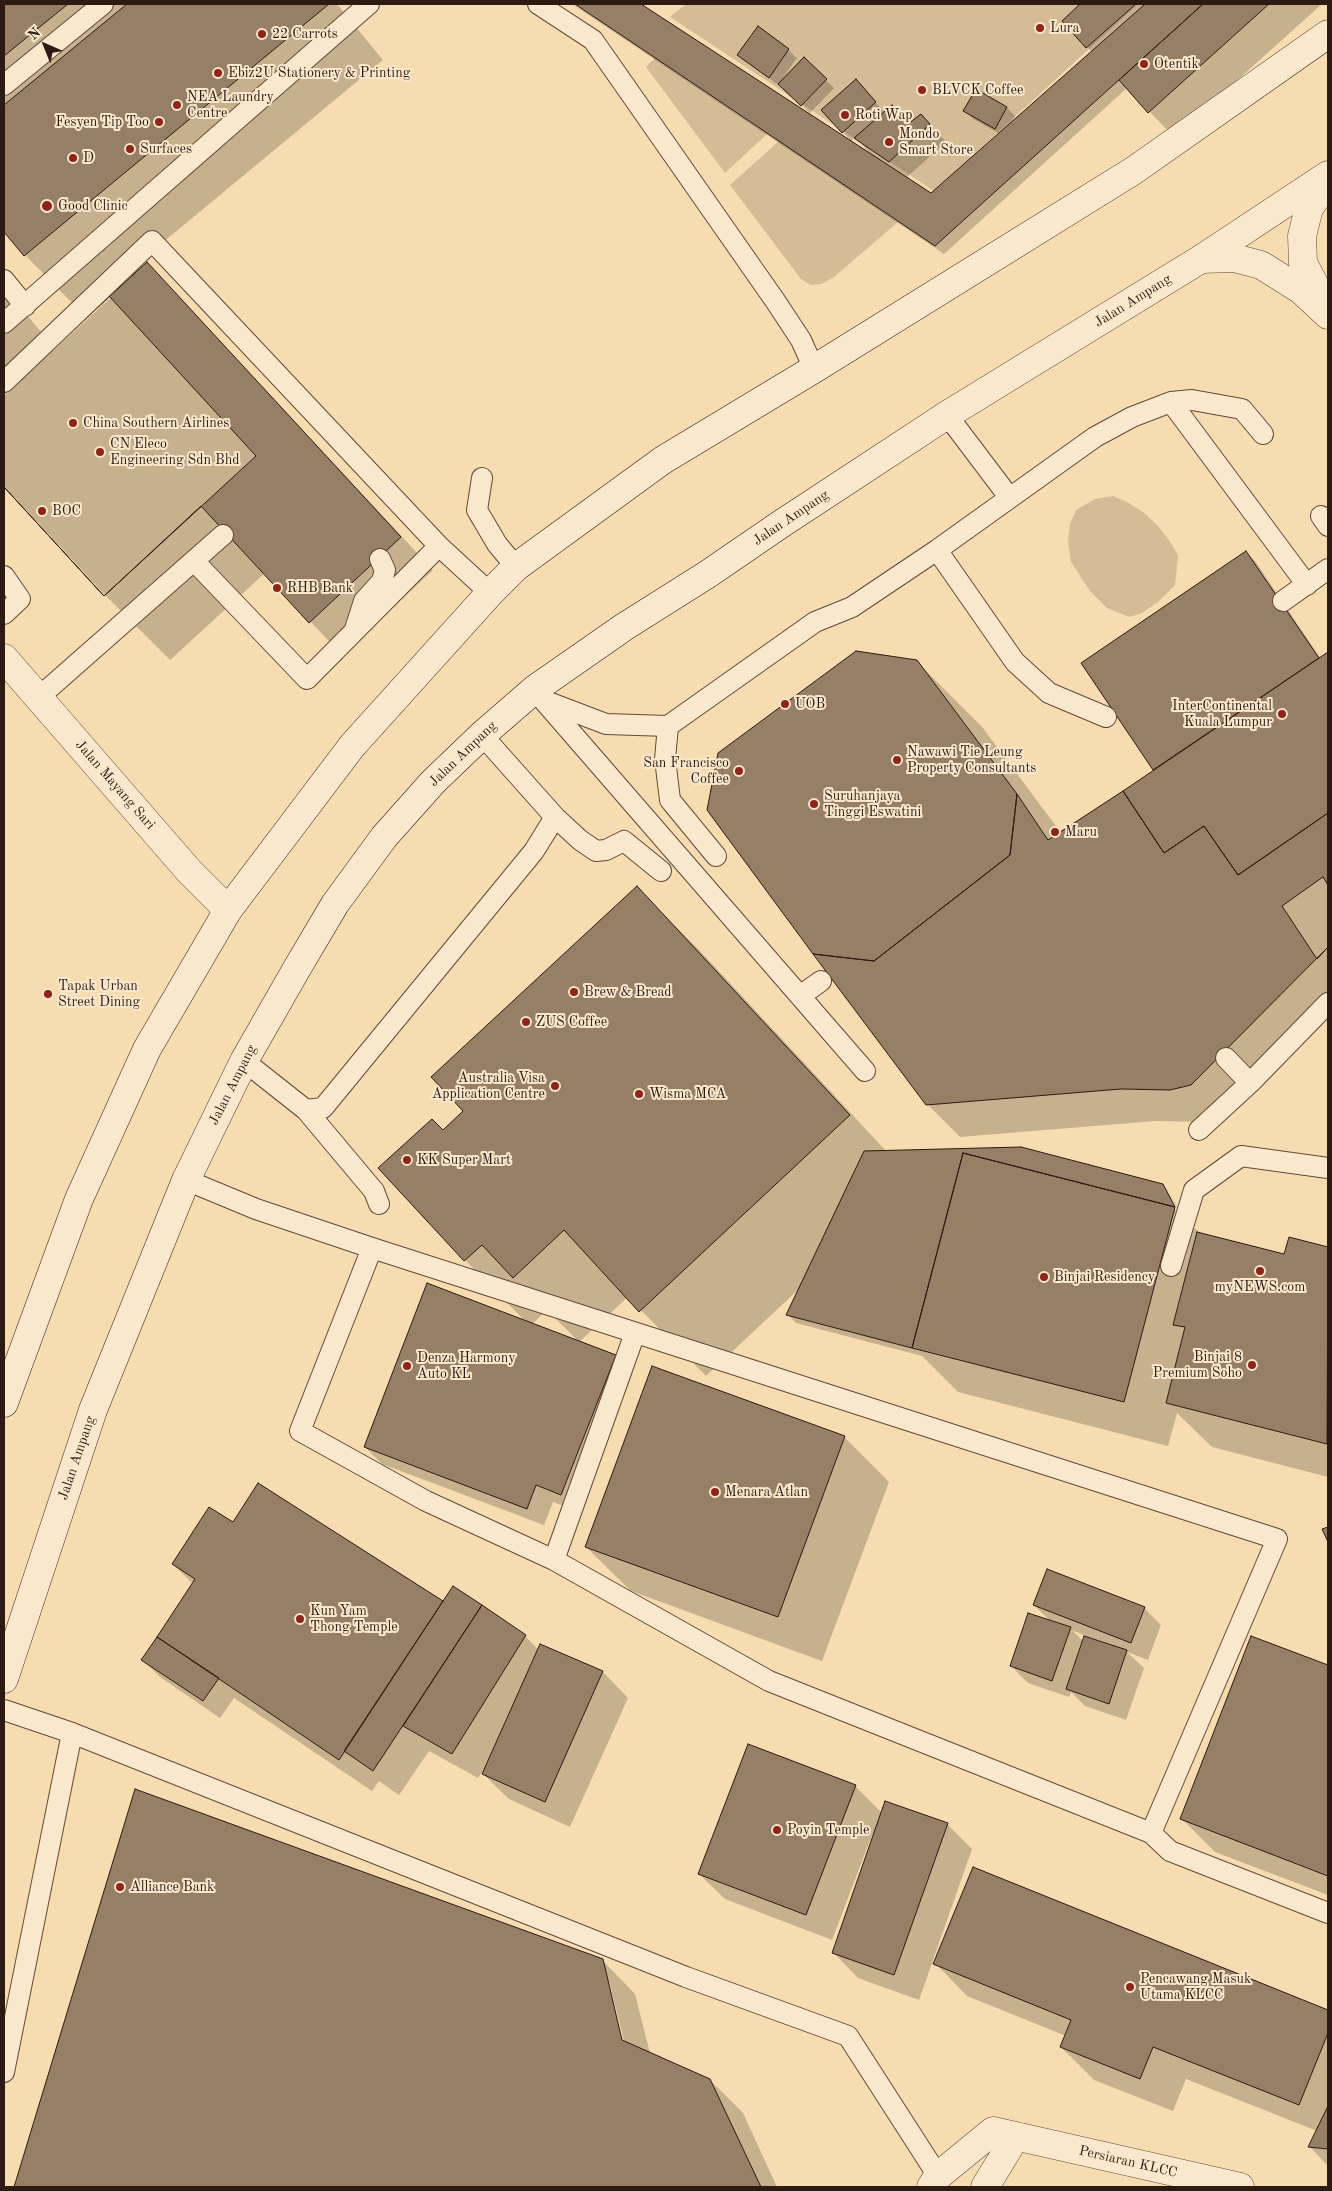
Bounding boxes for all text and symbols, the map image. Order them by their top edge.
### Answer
north arrow [20,20,70,70]
place label: Lura [1050,20,1080,36]
marker: Lura [1034,22,1046,34]
text: N [26,25,43,43]
place label: 22 Carrots [272,26,338,42]
marker: 22 Carrots [256,28,268,40]
place label: Otentik [1154,56,1199,72]
marker: Otentik [1138,58,1150,70]
place label: Ebiz2U Stationery & Printing [228,65,410,81]
marker: Ebiz2U Stationery & Printing [212,67,224,79]
place label: BLVCK Coffee [932,82,1023,98]
marker: BLVCK Coffee [916,84,928,96]
place label: NEA Laundry Centre [187,89,274,121]
marker: NEA Laundry Centre [171,99,183,111]
place label: Roti Wap [855,107,913,123]
marker: Roti Wap [839,109,851,121]
place label: Fesyen Tip Too [55,114,149,130]
marker: Fesyen Tip Too [153,116,165,128]
place label: Mondo Smart Store [899,126,973,158]
marker: Mondo Smart Store [883,136,895,148]
place label: Surfaces [140,141,192,157]
marker: Surfaces [124,143,136,155]
place label: D [83,150,94,166]
marker: D [67,152,79,164]
place label: Good Clinic [58,198,128,214]
marker: Good Clinic [40,199,54,213]
street label: Jalan Ampang [1091,271,1175,331]
place label: China Southern Airlines [83,415,229,431]
marker: China Southern Airlines [67,417,79,429]
place label: CN Eleco Engineering Sdn Bhd [110,436,240,468]
marker: CN Eleco Engineering Sdn Bhd [94,446,106,458]
street label: Jalan Ampang [750,487,832,549]
place label: BOC [52,503,81,519]
marker: BOC [36,505,48,517]
place label: RHB Bank [287,580,353,596]
marker: RHB Bank [271,582,283,594]
place label: UOB [795,696,825,712]
marker: UOB [779,698,791,710]
place label: InterContinental Kuala Lumpur [1172,698,1272,730]
marker: InterContinental Kuala Lumpur [1276,708,1288,720]
street label: Jalan Ampang [426,717,500,791]
street label: Jalan Mayang Sari [72,737,158,833]
place label: Nawawi Tie Leung Property Consultants [907,744,1036,776]
marker: Nawawi Tie Leung Property Consultants [891,754,903,766]
place label: San Francisco Coffee [643,755,729,788]
marker: San Francisco Coffee [733,765,745,777]
place label: Suruhanjaya Tinggi Eswatini [824,788,921,820]
marker: Suruhanjaya Tinggi Eswatini [808,798,820,810]
place label: Maru [1065,824,1097,840]
marker: Maru [1049,826,1061,838]
place label: Tapak Urban Street Dining [58,978,140,1010]
place label: Brew & Bread [584,984,672,1000]
marker: Brew & Bread [568,986,580,998]
marker: Tapak Urban Street Dining [42,988,54,1000]
place label: ZUS Coffee [536,1014,607,1030]
marker: ZUS Coffee [520,1016,532,1028]
street label: Jalan Ampang [206,1042,260,1128]
place label: Australia Visa Application Centre [432,1070,545,1102]
marker: Australia Visa Application Centre [549,1080,561,1092]
place label: Wisma MCA [649,1086,726,1102]
marker: Wisma MCA [633,1088,645,1100]
place label: KK Super Mart [417,1152,511,1168]
marker: KK Super Mart [401,1154,413,1166]
marker: myNEWS.com [1254,1265,1266,1277]
place label: Binjai Residency [1054,1269,1155,1285]
marker: Binjai Residency [1038,1271,1050,1283]
place label: myNEWS.com [1215,1279,1305,1295]
place label: Binjai 8 Premium Soho [1153,1349,1242,1381]
place label: Denza Harmony Auto KL [417,1350,516,1382]
marker: Binjai 8 Premium Soho [1246,1359,1258,1371]
marker: Denza Harmony Auto KL [401,1360,413,1372]
street label: Jalan Ampang [55,1414,99,1502]
place label: Menara Atlan [725,1484,808,1500]
marker: Menara Atlan [709,1486,721,1498]
place label: Kun Yam Thong Temple [310,1603,398,1635]
marker: Kun Yam Thong Temple [294,1613,306,1625]
place label: Poyin Temple [787,1822,869,1838]
marker: Poyin Temple [771,1824,783,1836]
place label: Alliance Bank [130,1879,214,1895]
marker: Alliance Bank [114,1881,126,1893]
place label: Pencawang Masuk Utama KLCC [1140,1971,1251,2004]
marker: Pencawang Masuk Utama KLCC [1124,1981,1136,1993]
street label: Persiaran KLCC [1077,2142,1179,2182]

